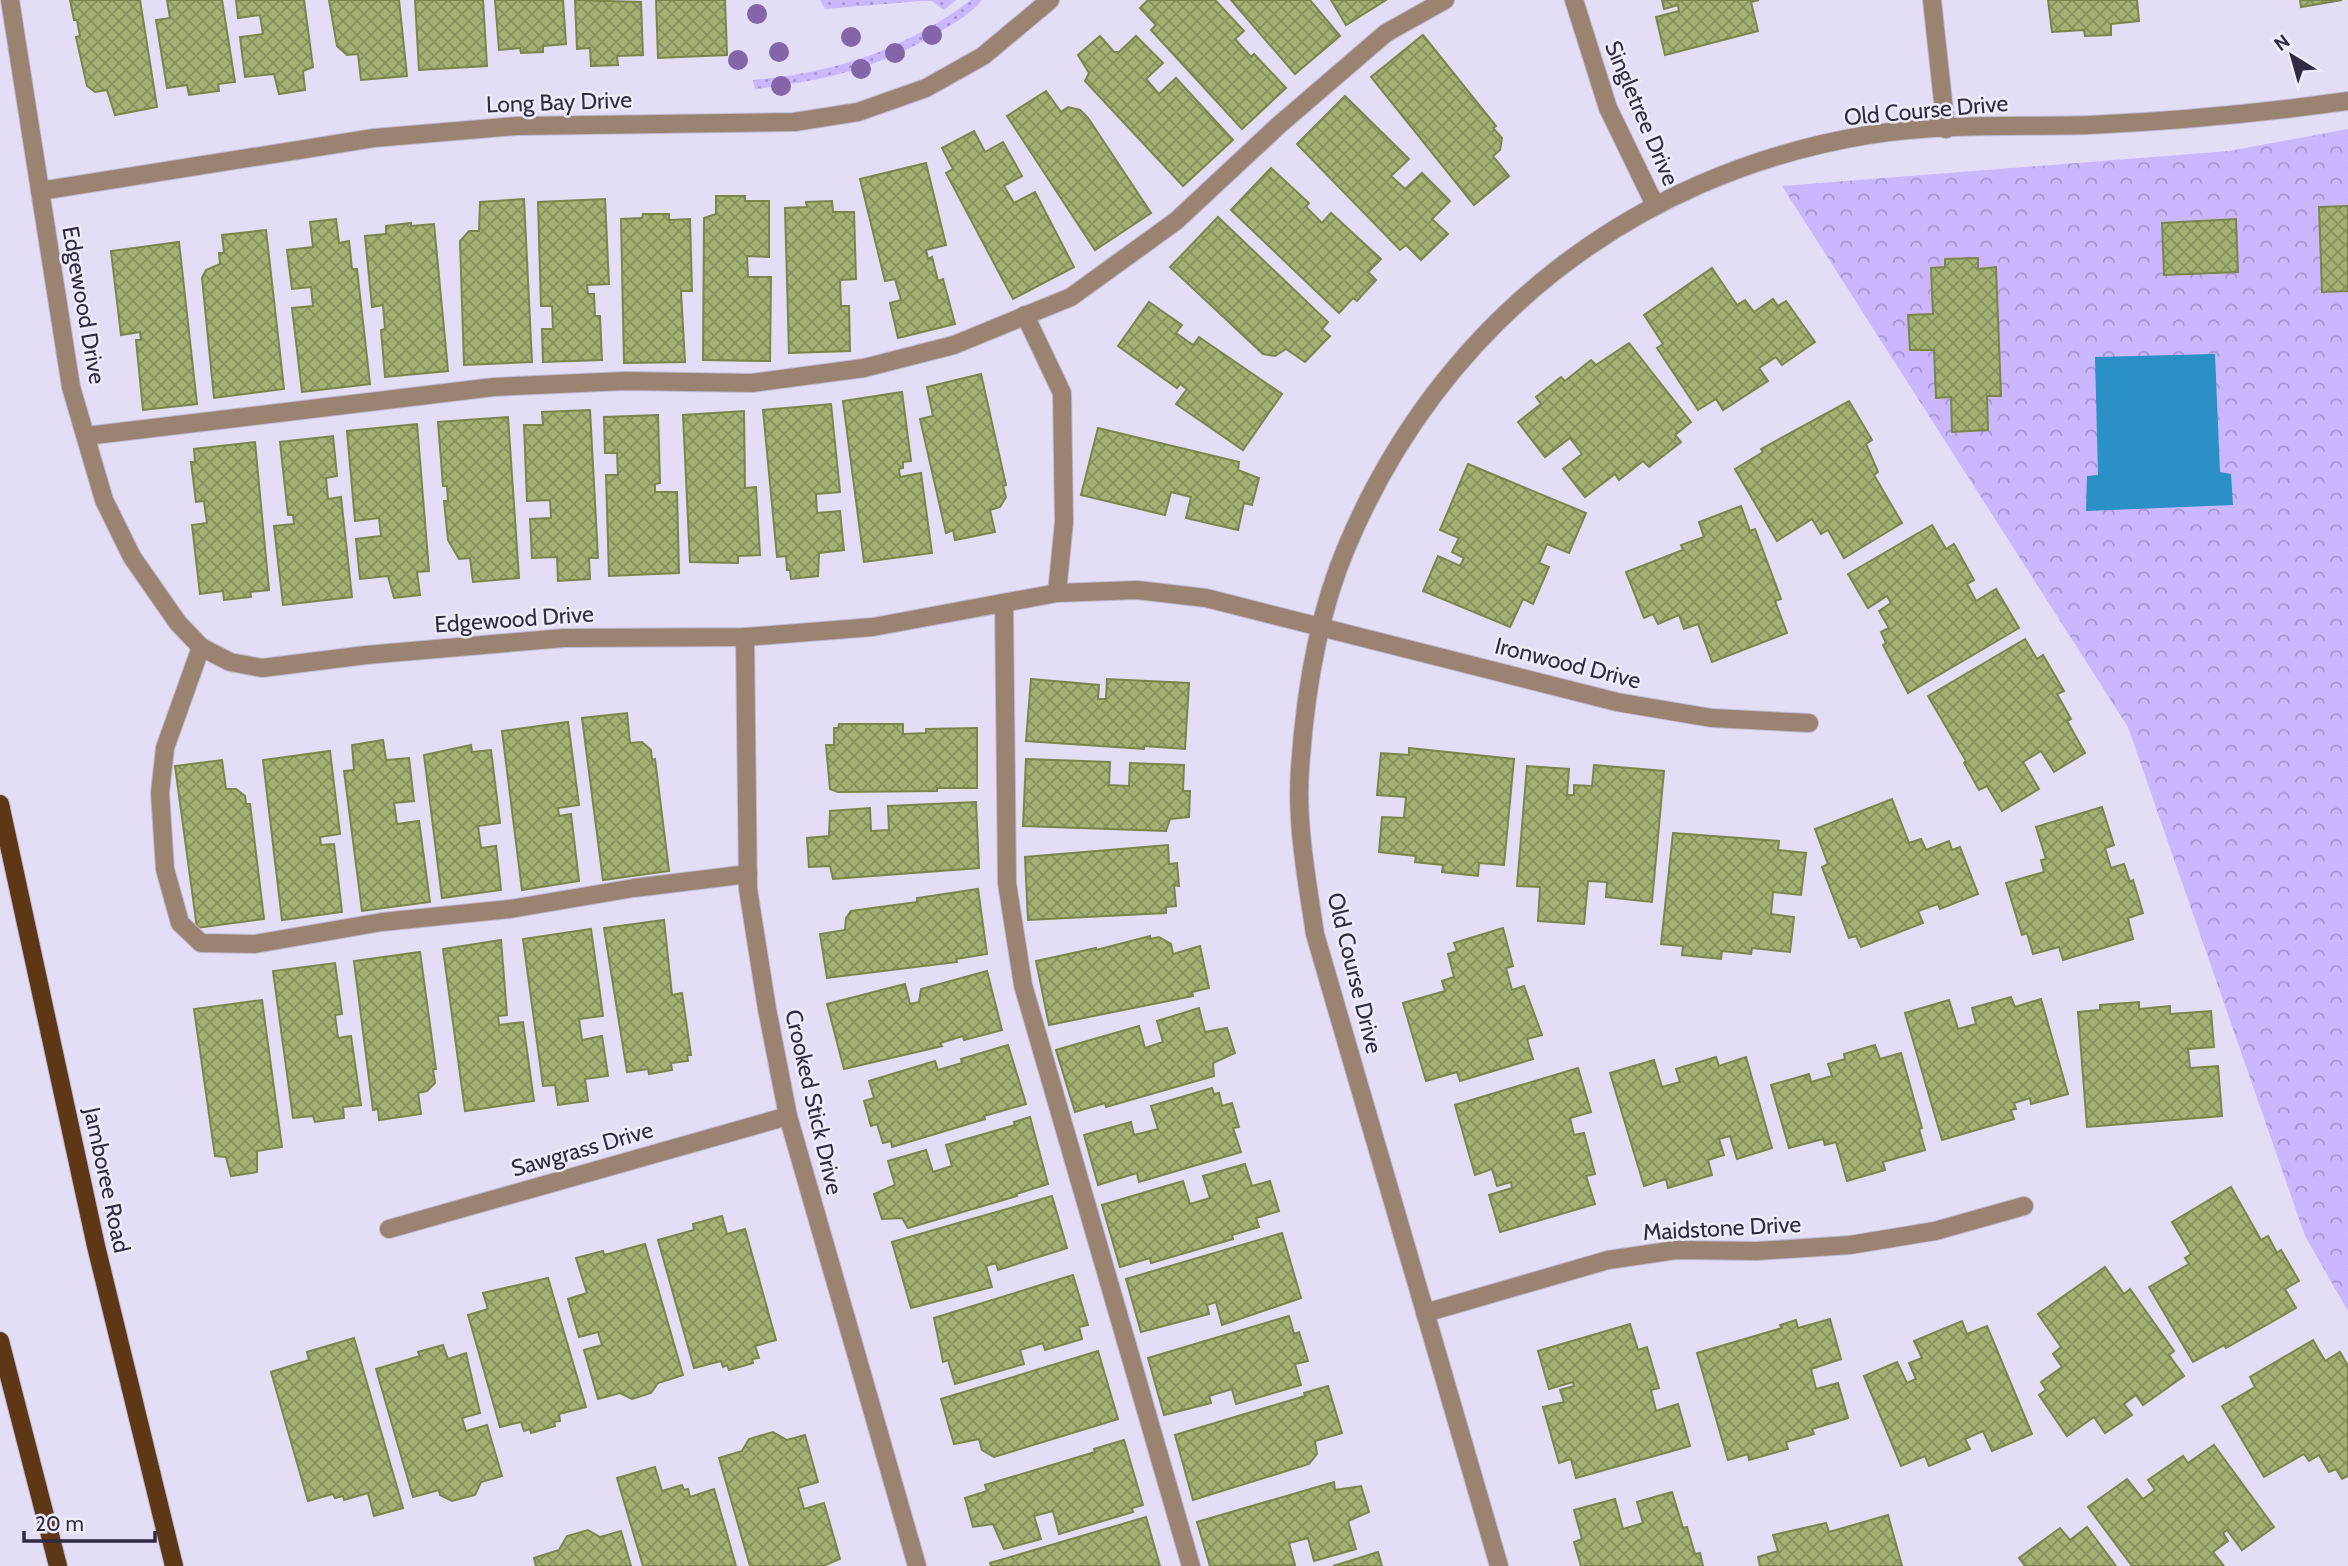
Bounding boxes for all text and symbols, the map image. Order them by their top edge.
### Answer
north arrow [2257,21,2327,91]
text: N [2270,30,2294,56]
street label: Singletree Drive [1599,36,1685,190]
street label: Long Bay Drive [485,85,633,119]
street label: Old Course Drive [1843,89,2009,131]
street label: Edgewood Drive [56,224,112,386]
street label: Edgewood Drive [433,599,595,639]
street label: Ironwood Drive [1492,631,1644,695]
street label: Old Course Drive [1321,890,1389,1057]
street label: Crooked Stick Drive [779,1007,849,1197]
street label: Jamboree Road [78,1104,136,1255]
street label: Sawgrass Drive [508,1115,656,1183]
street label: Maidstone Drive [1642,1210,1802,1246]
scale bar [24,1500,156,1544]
text: 20 m [35,1511,84,1536]

